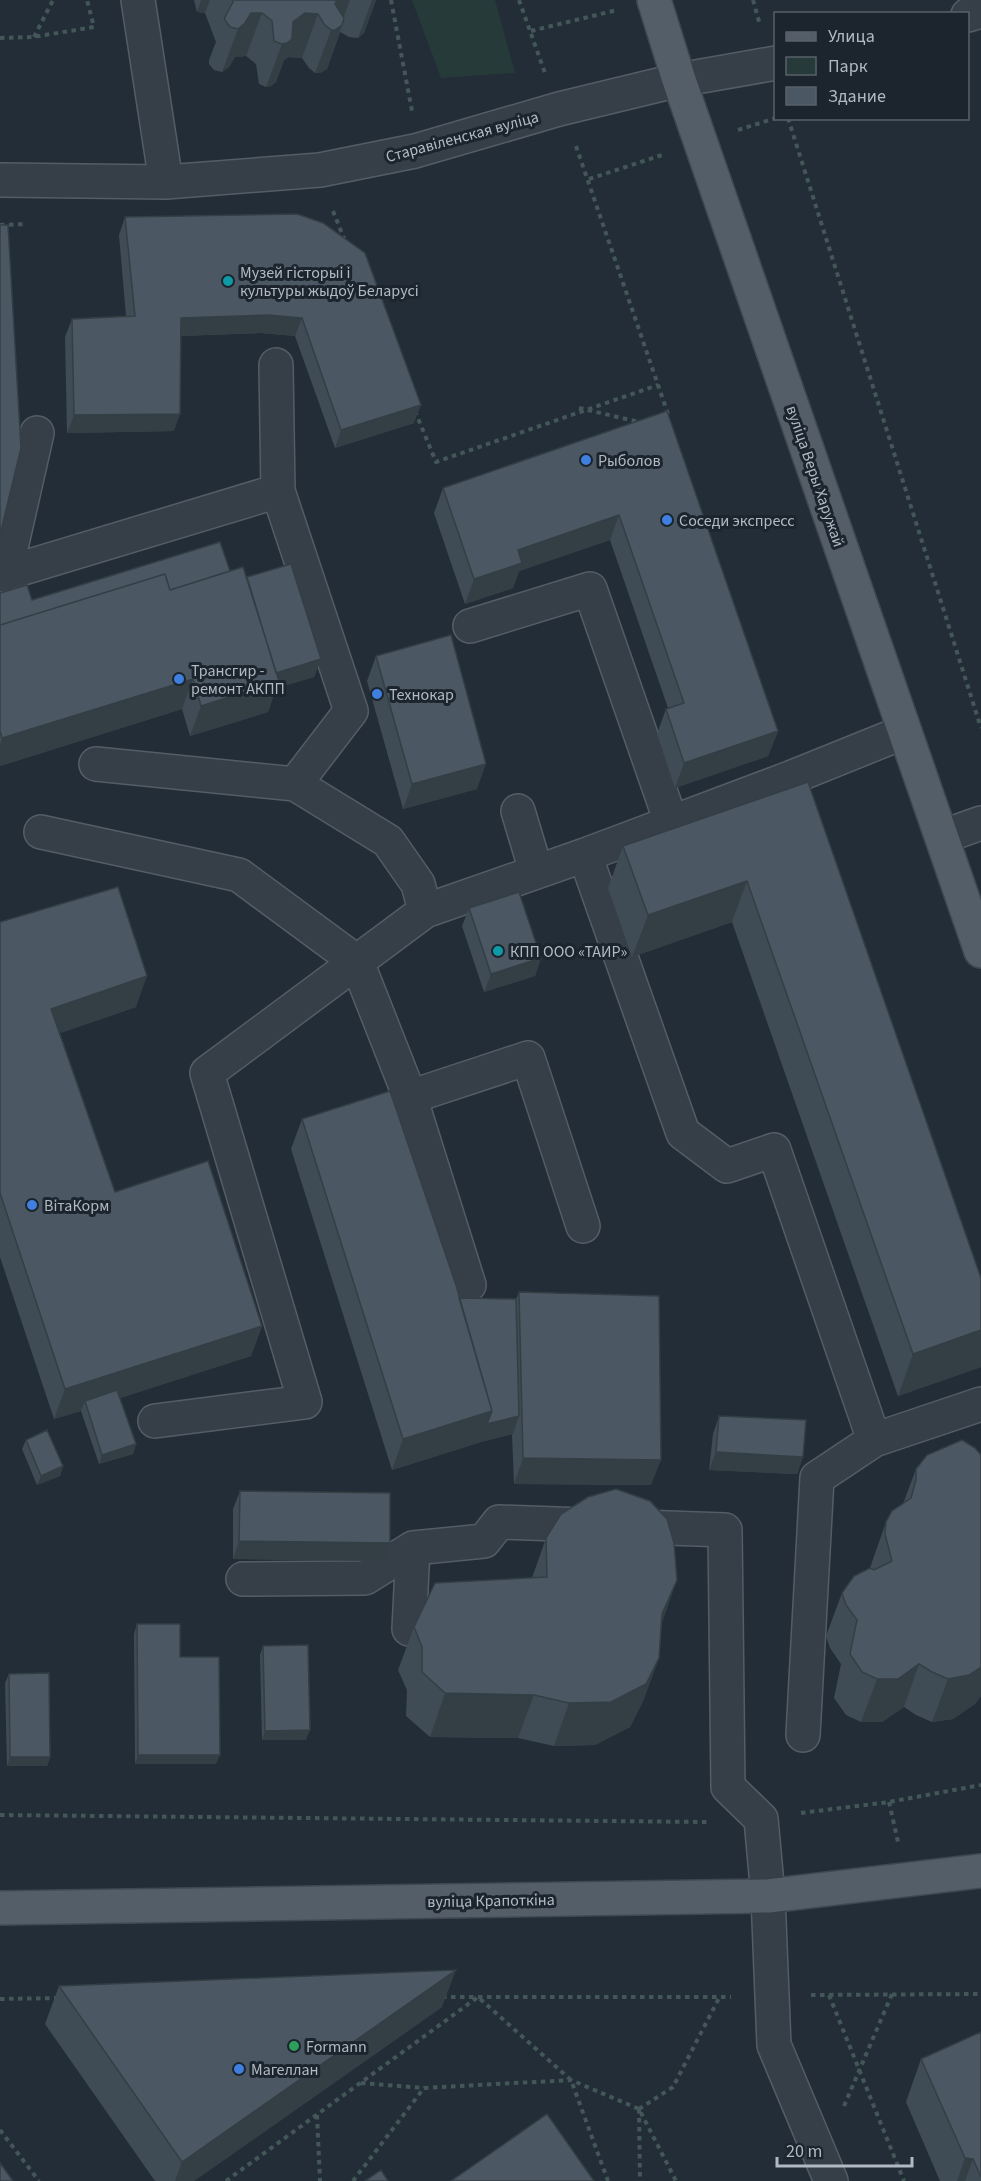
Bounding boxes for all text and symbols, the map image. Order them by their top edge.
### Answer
legend [774,12,969,120]
text: Улица [828,24,875,49]
text: Парк [828,54,868,79]
text: Здание [828,84,886,109]
street label: Старавіленская вуліца [383,106,541,168]
place label: Музей гісторыі і культуры жыдоў Беларусі [240,262,419,302]
marker: Музей гісторыі і культуры жыдоў Беларусі [221,274,235,288]
street label: вуліца Веры Харужай [780,403,850,550]
place label: Рыболов [598,450,661,472]
marker: Рыболов [579,453,593,467]
place label: Соседи экспресс [679,510,795,532]
marker: Соседи экспресс [660,513,674,527]
place label: Трансгир - ремонт АКПП [191,660,285,700]
marker: Трансгир - ремонт АКПП [172,672,186,686]
place label: Технокар [389,684,454,706]
marker: Технокар [370,687,384,701]
place label: КПП ООО «ТАИР» [510,941,628,963]
marker: КПП ООО «ТАИР» [491,944,505,958]
place label: ВітаКорм [44,1195,109,1217]
marker: ВітаКорм [25,1198,39,1212]
street label: вуліца Крапоткіна [427,1889,555,1913]
place label: Formann [306,2036,367,2058]
marker: Formann [287,2039,301,2053]
place label: Магеллан [251,2059,319,2081]
marker: Магеллан [232,2062,246,2076]
scale bar [777,2130,912,2168]
text: 20 m [786,2139,822,2164]

